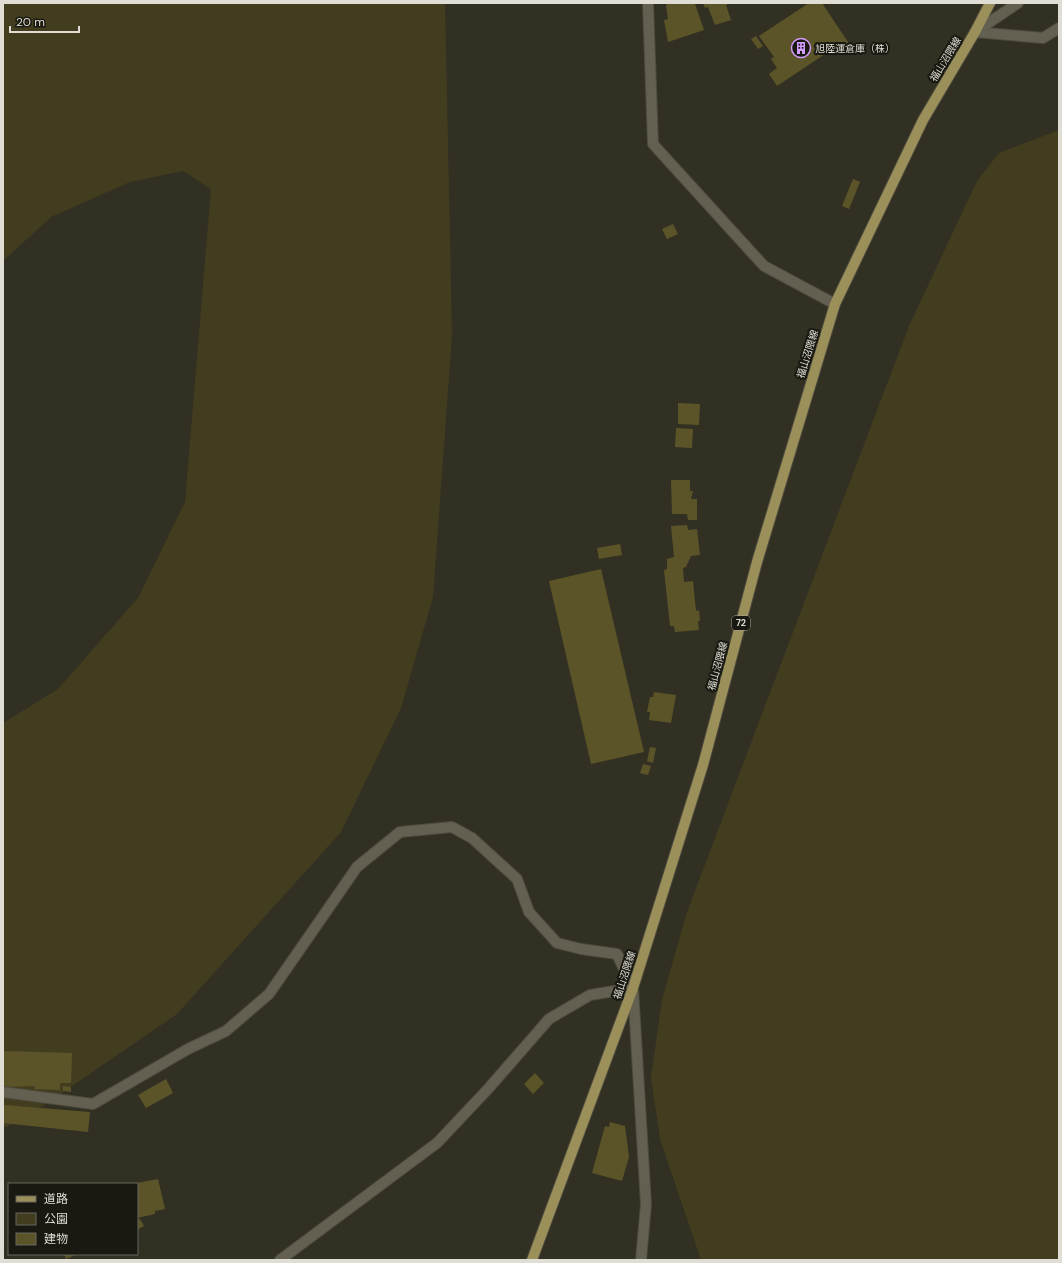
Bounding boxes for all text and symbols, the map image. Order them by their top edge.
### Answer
scale bar [10,8,79,34]
text: 20 m [16,14,45,30]
street label: 福山沼隈線 [927,34,964,84]
building icon: 旭陸運倉庫（株） [790,37,812,59]
place label: 旭陸運倉庫（株） [815,42,895,55]
street label: 福山沼隈線 [794,328,821,380]
road number: 72 [732,616,750,630]
street label: 福山沼隈線 [705,640,730,692]
street label: 福山沼隈線 [611,949,638,1001]
legend [8,1183,138,1255]
text: 道路 [44,1191,68,1207]
text: 公園 [44,1211,68,1227]
text: 建物 [44,1231,68,1247]

